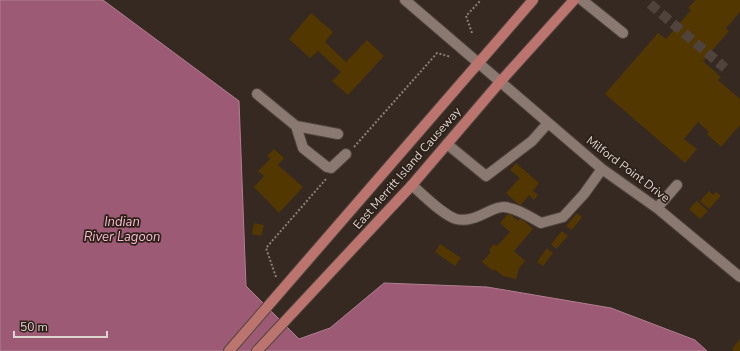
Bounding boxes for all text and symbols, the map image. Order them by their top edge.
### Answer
street label: East Merritt Island Causeway [350,103,465,232]
street label: Milford Point Drive [583,132,673,206]
water label: Indian River Lagoon [84,213,160,246]
scale bar [14,313,107,339]
text: 50 m [20,319,48,335]

